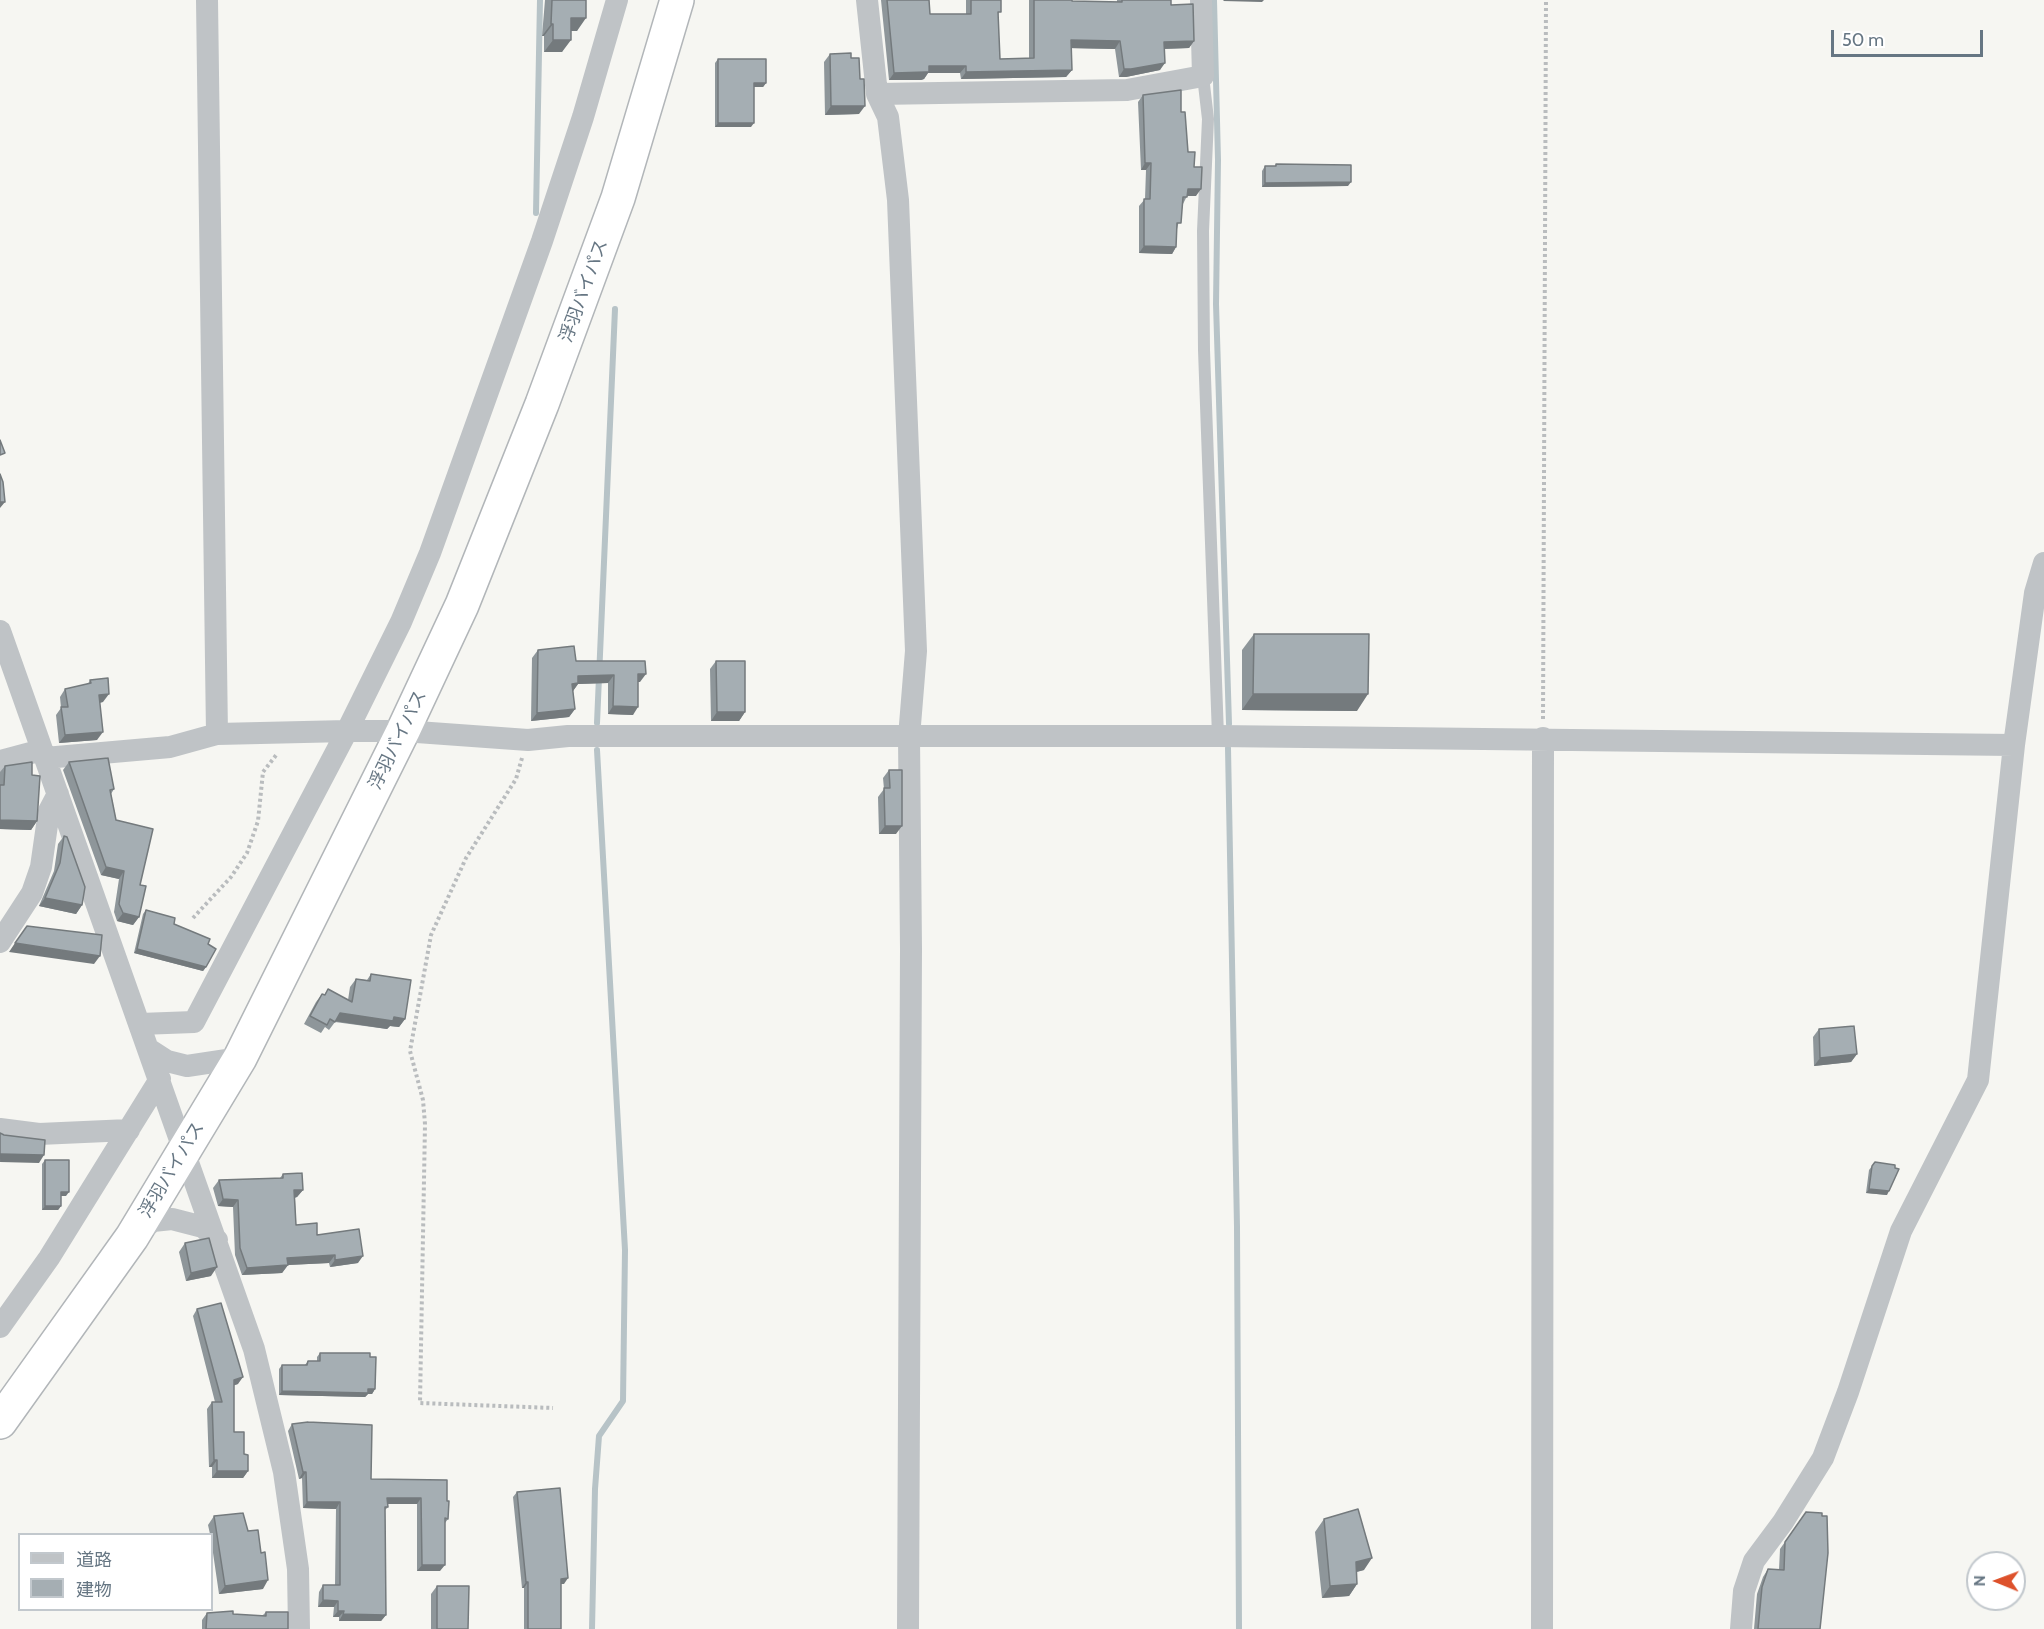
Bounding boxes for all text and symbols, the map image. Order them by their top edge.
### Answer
scale bar [1834,18,1986,56]
text: 50 m [1842,29,1884,51]
street label: 浮羽バイパス [555,237,613,345]
street label: 浮羽バイパス [365,687,431,793]
street label: 浮羽バイパス [135,1118,209,1222]
legend [18,1533,213,1611]
text: 道路 [76,1549,112,1571]
north arrow [1966,1551,2026,1611]
text: N [1970,1575,1989,1587]
text: 建物 [76,1579,112,1601]

